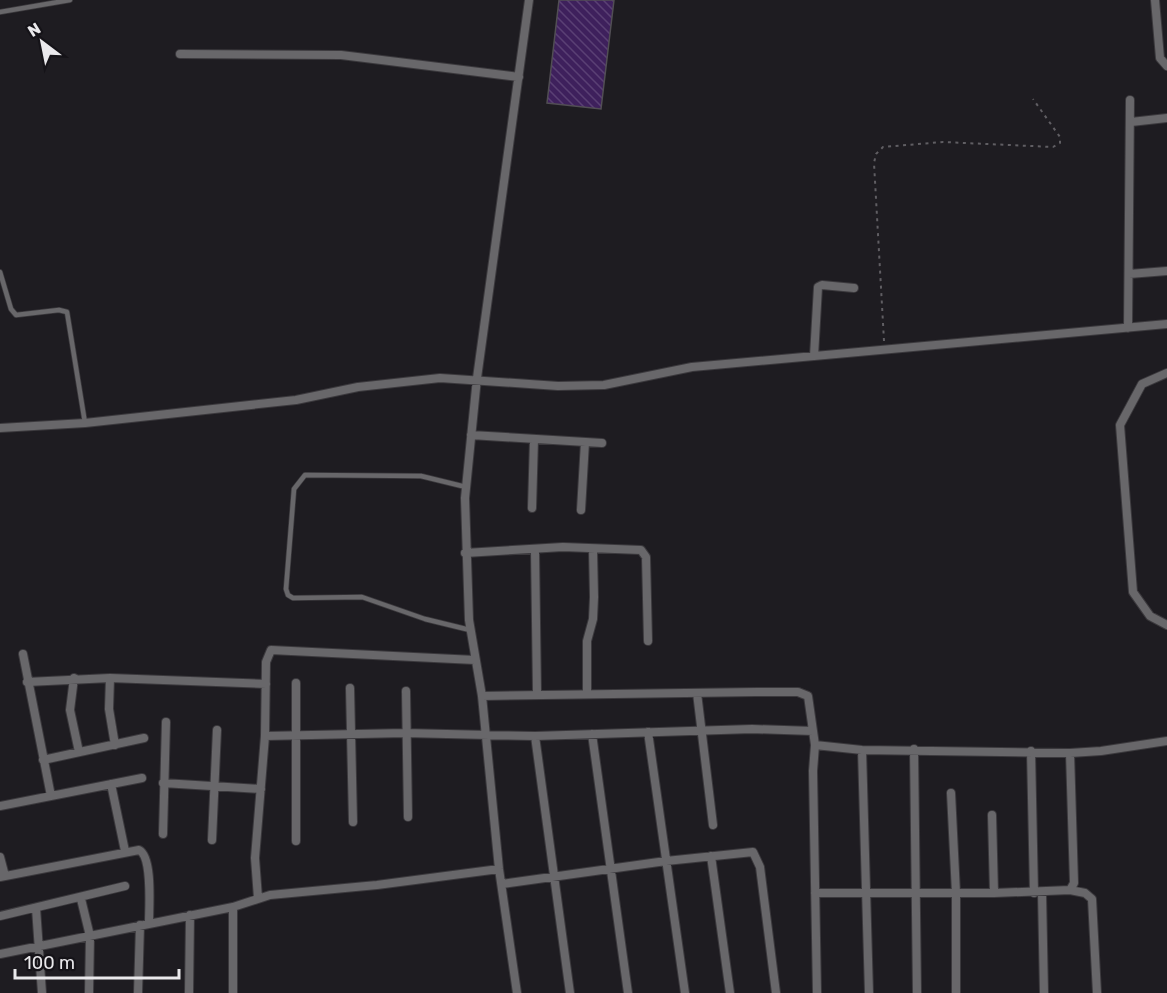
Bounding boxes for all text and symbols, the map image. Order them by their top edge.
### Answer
north arrow [12,12,72,72]
text: N [24,19,44,41]
scale bar [15,942,178,980]
text: 100 m [24,952,75,974]

